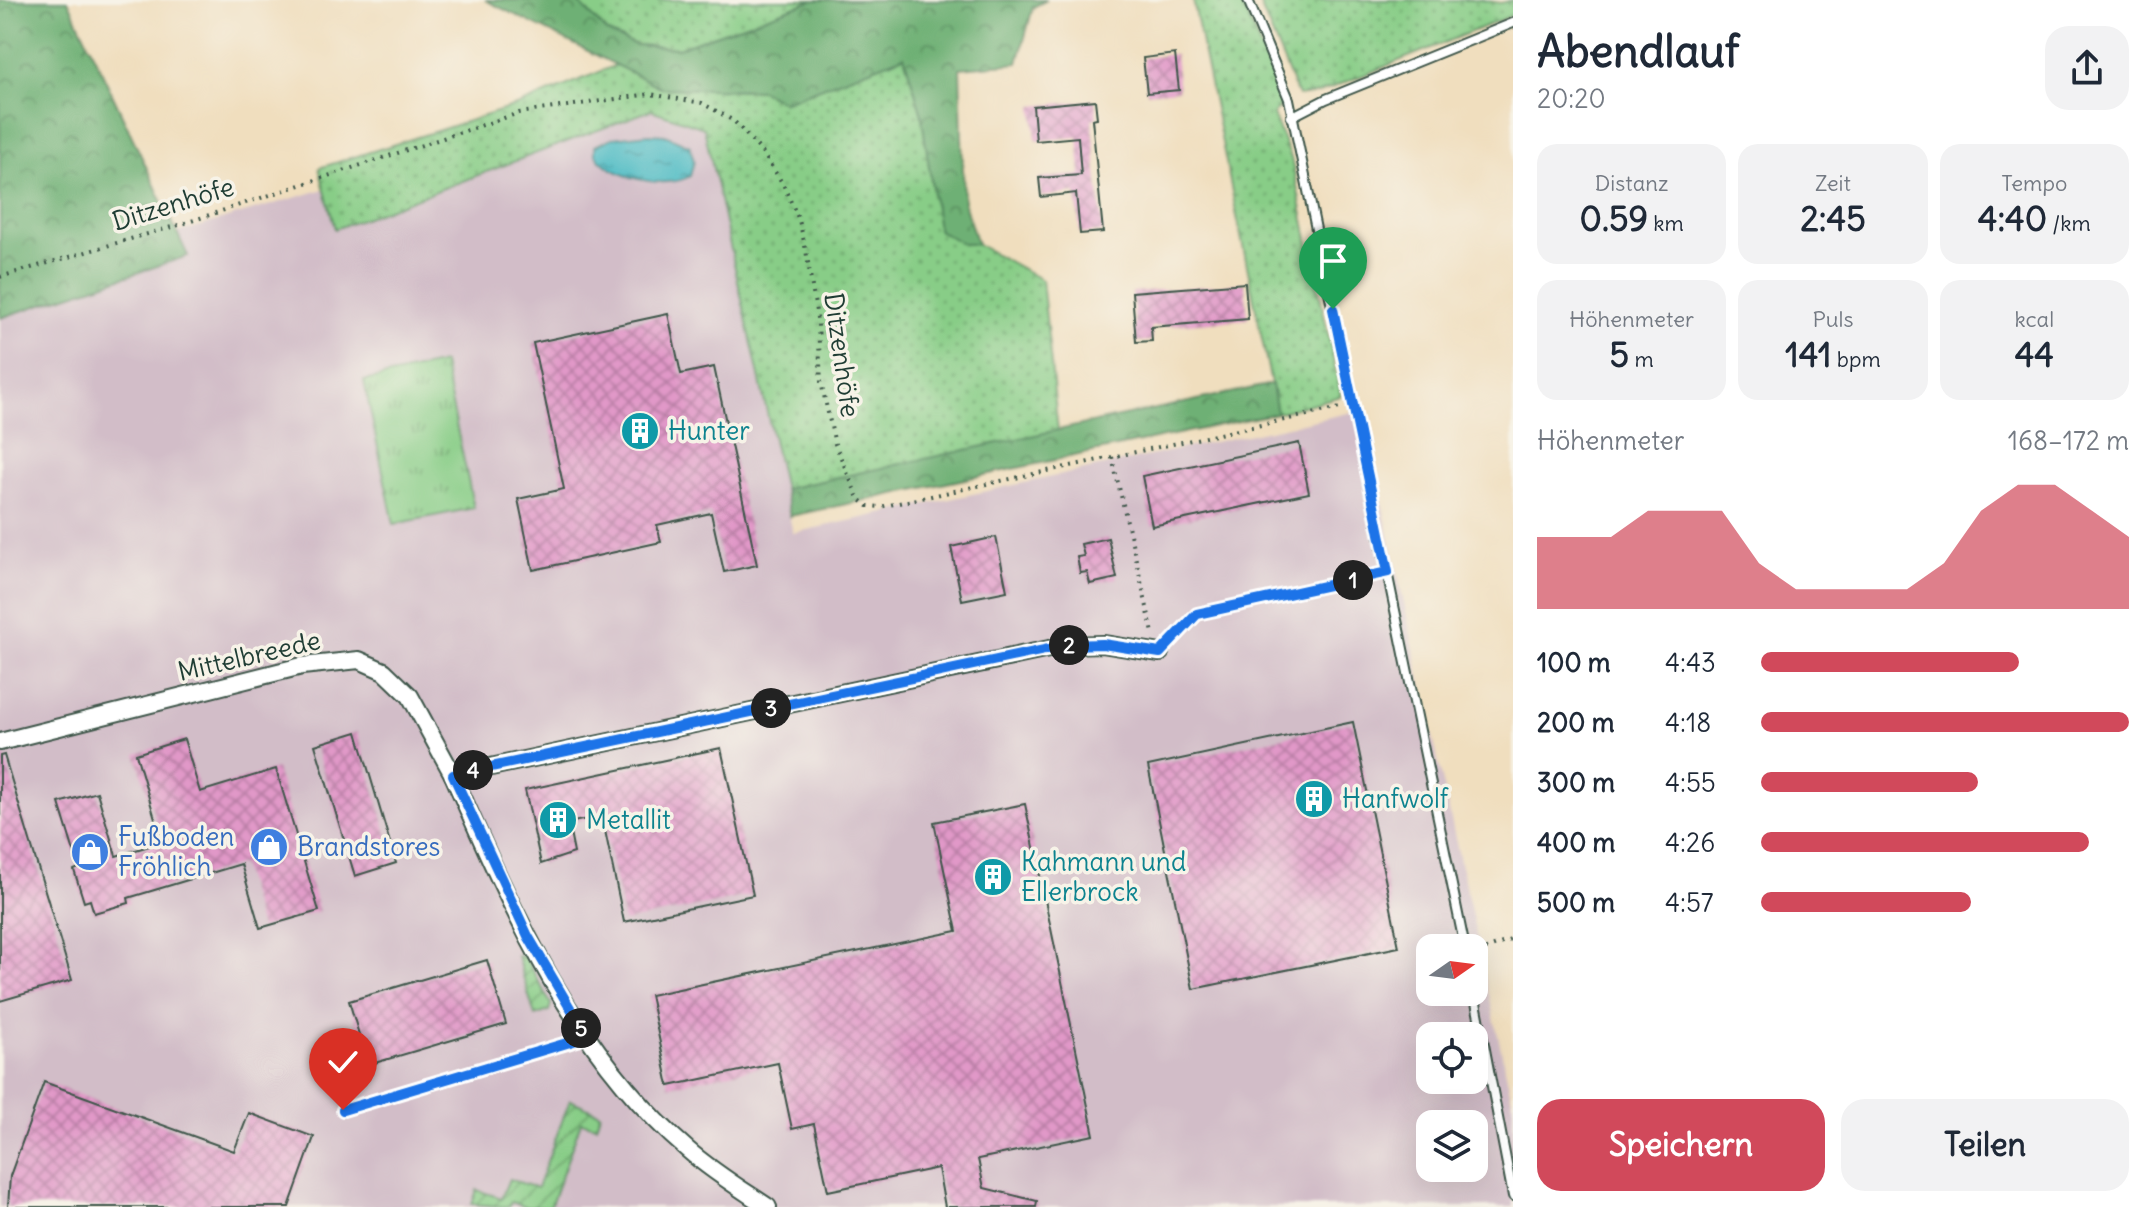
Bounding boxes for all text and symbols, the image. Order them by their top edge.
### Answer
text: Abendlauf [1537,24,1739,79]
button: share [2045,26,2129,110]
text: 20:20 [1537,82,1606,115]
street label: Ditzenhöfe [108,169,238,238]
text: Distanz [1595,169,1669,197]
text: Zeit [1815,169,1851,197]
text: Tempo [2001,169,2067,197]
text: 0.59 [1580,197,1648,240]
text: 2:45 [1800,197,1866,240]
text: 4:40 [1978,197,2047,240]
text: km [1648,209,1684,237]
text: /km [2047,209,2091,237]
pin [1299,227,1367,309]
icon: arrive [1311,239,1355,283]
street label: Ditzenhöfe [817,291,868,419]
text: Höhenmeter [1569,305,1694,333]
text: Puls [1812,305,1854,333]
text: kcal [2015,305,2054,333]
text: 5 [1610,333,1629,376]
text: 141 [1785,333,1832,376]
text: 44 [2015,333,2054,376]
text: m [1629,345,1654,373]
text: bpm [1832,345,1881,373]
building icon: Hunter [619,410,661,452]
place label: Hunter [668,414,750,447]
text: Höhenmeter [1537,424,1684,457]
text: 168–172 m [2008,424,2129,457]
pin: 1 [1333,560,1373,600]
text: 1 [1349,566,1357,594]
street label: Mittelbreede [174,623,323,688]
pin: 2 [1049,625,1089,665]
text: 2 [1063,631,1075,659]
text: 100 m [1537,646,1611,679]
text: 4:43 [1665,646,1716,679]
pin: 3 [751,688,791,728]
text: 3 [765,694,777,722]
text: 200 m [1537,706,1614,739]
text: 4:18 [1665,706,1711,739]
pin: 4 [453,750,493,790]
text: 4 [467,756,479,784]
text: 300 m [1537,766,1615,799]
text: 4:55 [1665,766,1716,799]
building icon: Hanfwolf [1293,778,1335,820]
place label: Hanfwolf [1342,782,1449,815]
building icon: Metallit [537,799,579,841]
place label: Metallit [586,803,671,836]
place label: Fußboden Fröhlich [118,820,234,883]
shop icon: Brandstores [248,826,290,868]
text: 400 m [1537,826,1615,859]
text: 4:26 [1665,826,1715,859]
place label: Brandstores [297,830,440,863]
shop icon: Fußboden Fröhlich [69,831,111,873]
place label: Kahmann und Ellerbrock [1021,845,1186,908]
building icon: Kahmann und Ellerbrock [972,856,1014,898]
text: 500 m [1537,886,1615,919]
text: 4:57 [1665,886,1714,919]
north arrow [1416,934,1488,1006]
map controls [1416,934,1488,1182]
pin: 5 [561,1008,601,1048]
text: 5 [575,1014,587,1042]
button: locate [1416,1022,1488,1094]
pin [309,1028,377,1110]
icon: check [321,1040,365,1084]
button: Speichern [1537,1099,1825,1191]
button: Teilen [1841,1099,2129,1191]
button: layers [1416,1110,1488,1182]

